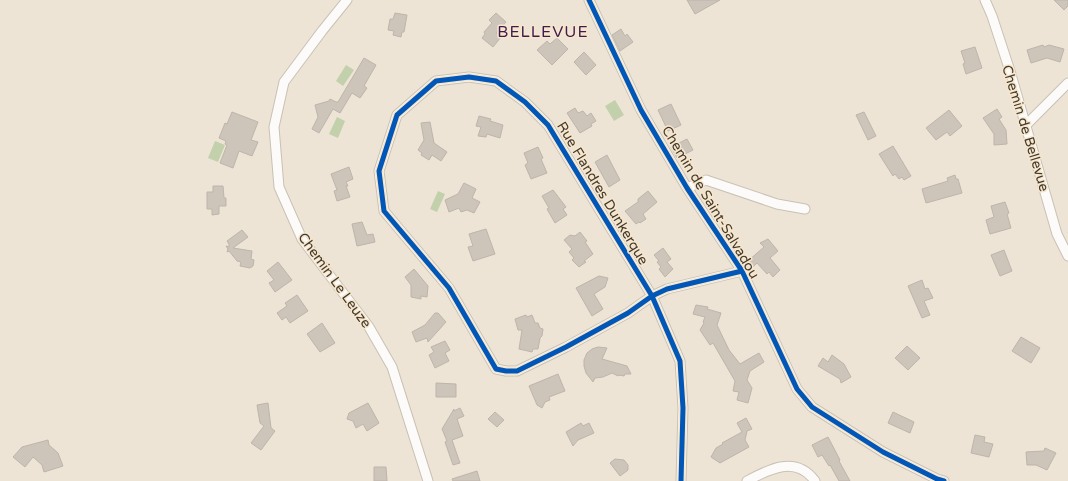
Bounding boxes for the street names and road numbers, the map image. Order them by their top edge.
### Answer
street label: Chemin de Bellevue [998,63,1053,193]
street label: Rue Flandres Dunkerque [553,119,652,268]
street label: Chemin de Saint-Salvadou [658,123,763,282]
street label: Chemin Le Leuze [294,229,375,331]

